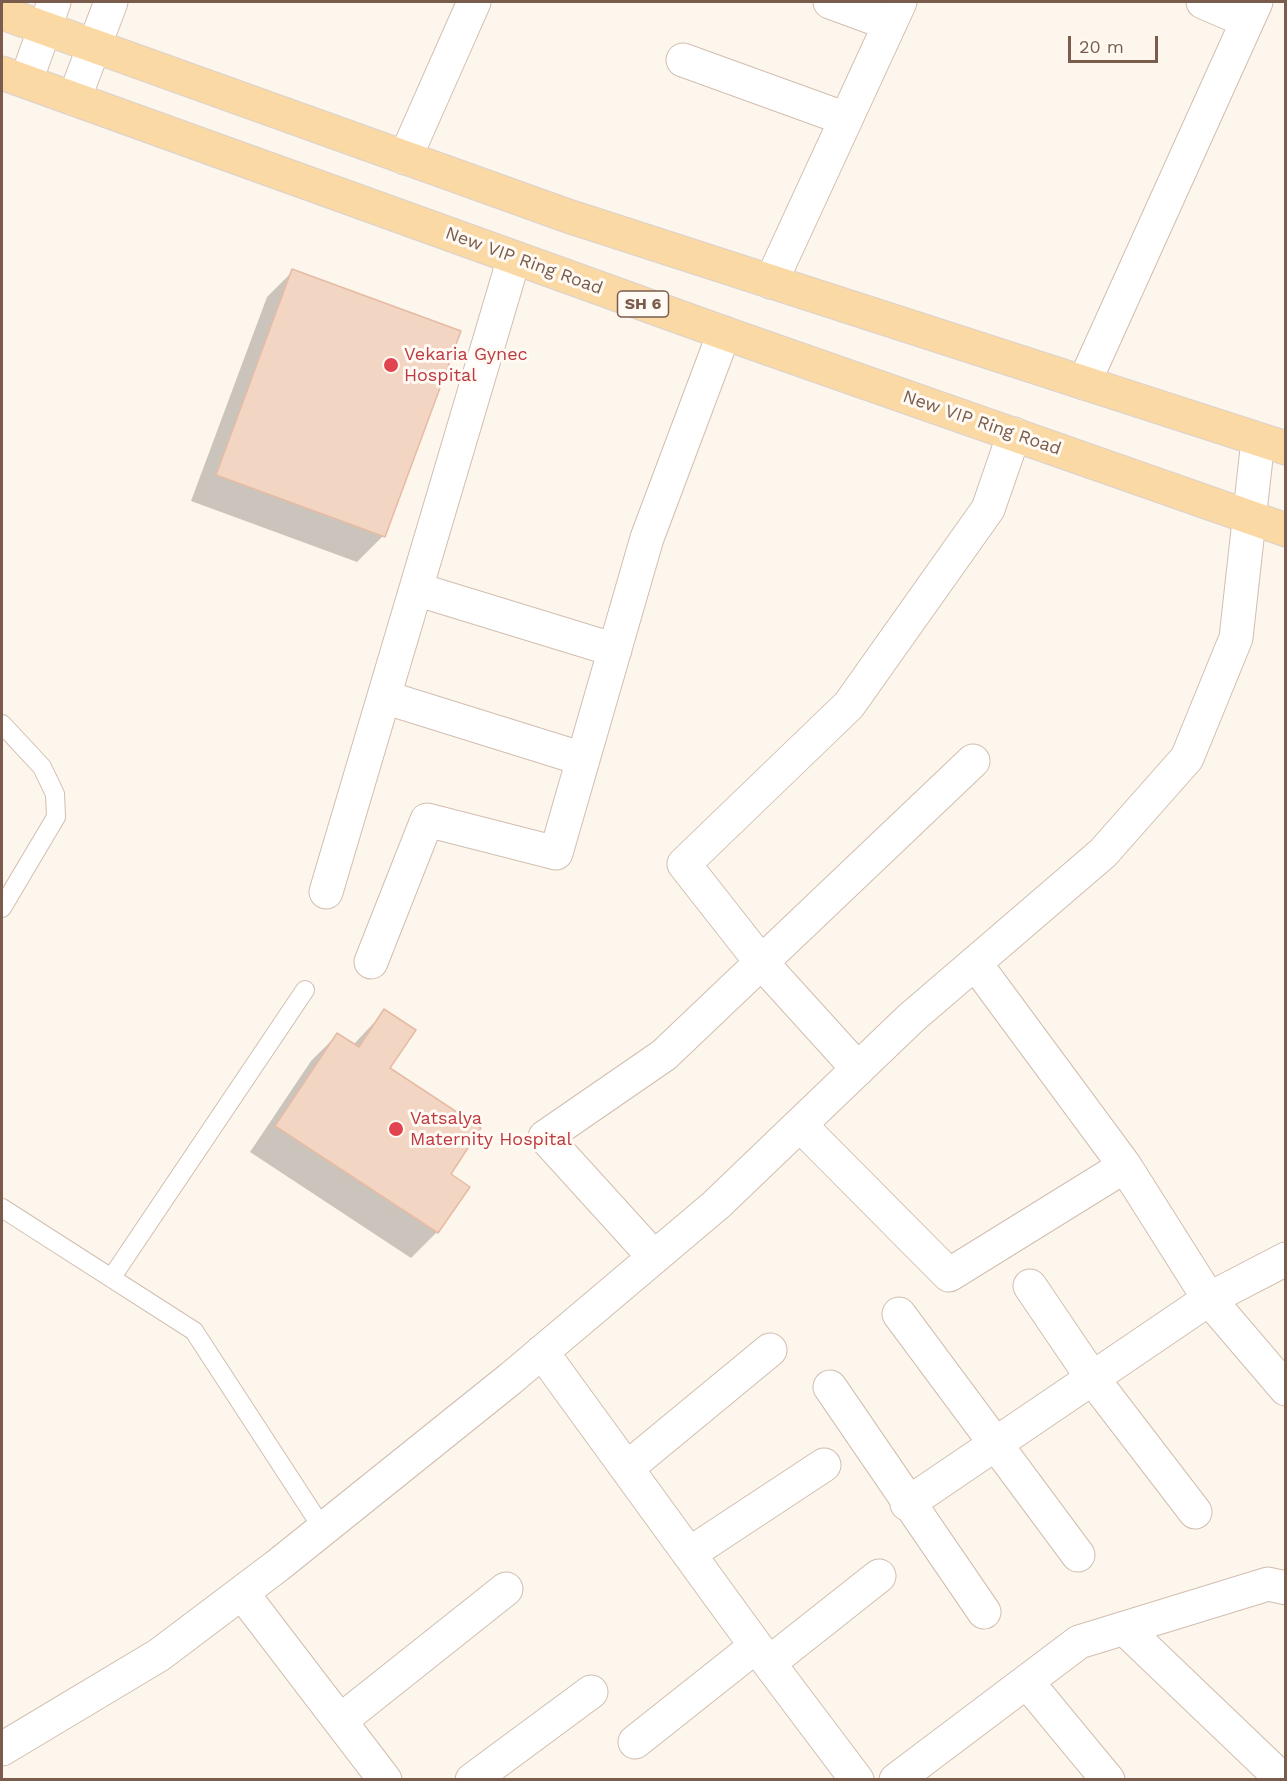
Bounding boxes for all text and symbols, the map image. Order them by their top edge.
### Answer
scale bar [1071,24,1161,62]
text: 20 m [1079,36,1124,57]
street label: New VIP Ring Road [442,222,606,300]
road number: SH 6 [618,291,668,317]
place label: Vekaria Gynec Hospital [404,344,528,386]
marker: Vekaria Gynec Hospital [382,356,400,374]
street label: New VIP Ring Road [900,386,1064,460]
place label: Vatsalya Maternity Hospital [410,1108,572,1150]
marker: Vatsalya Maternity Hospital [387,1120,405,1138]

